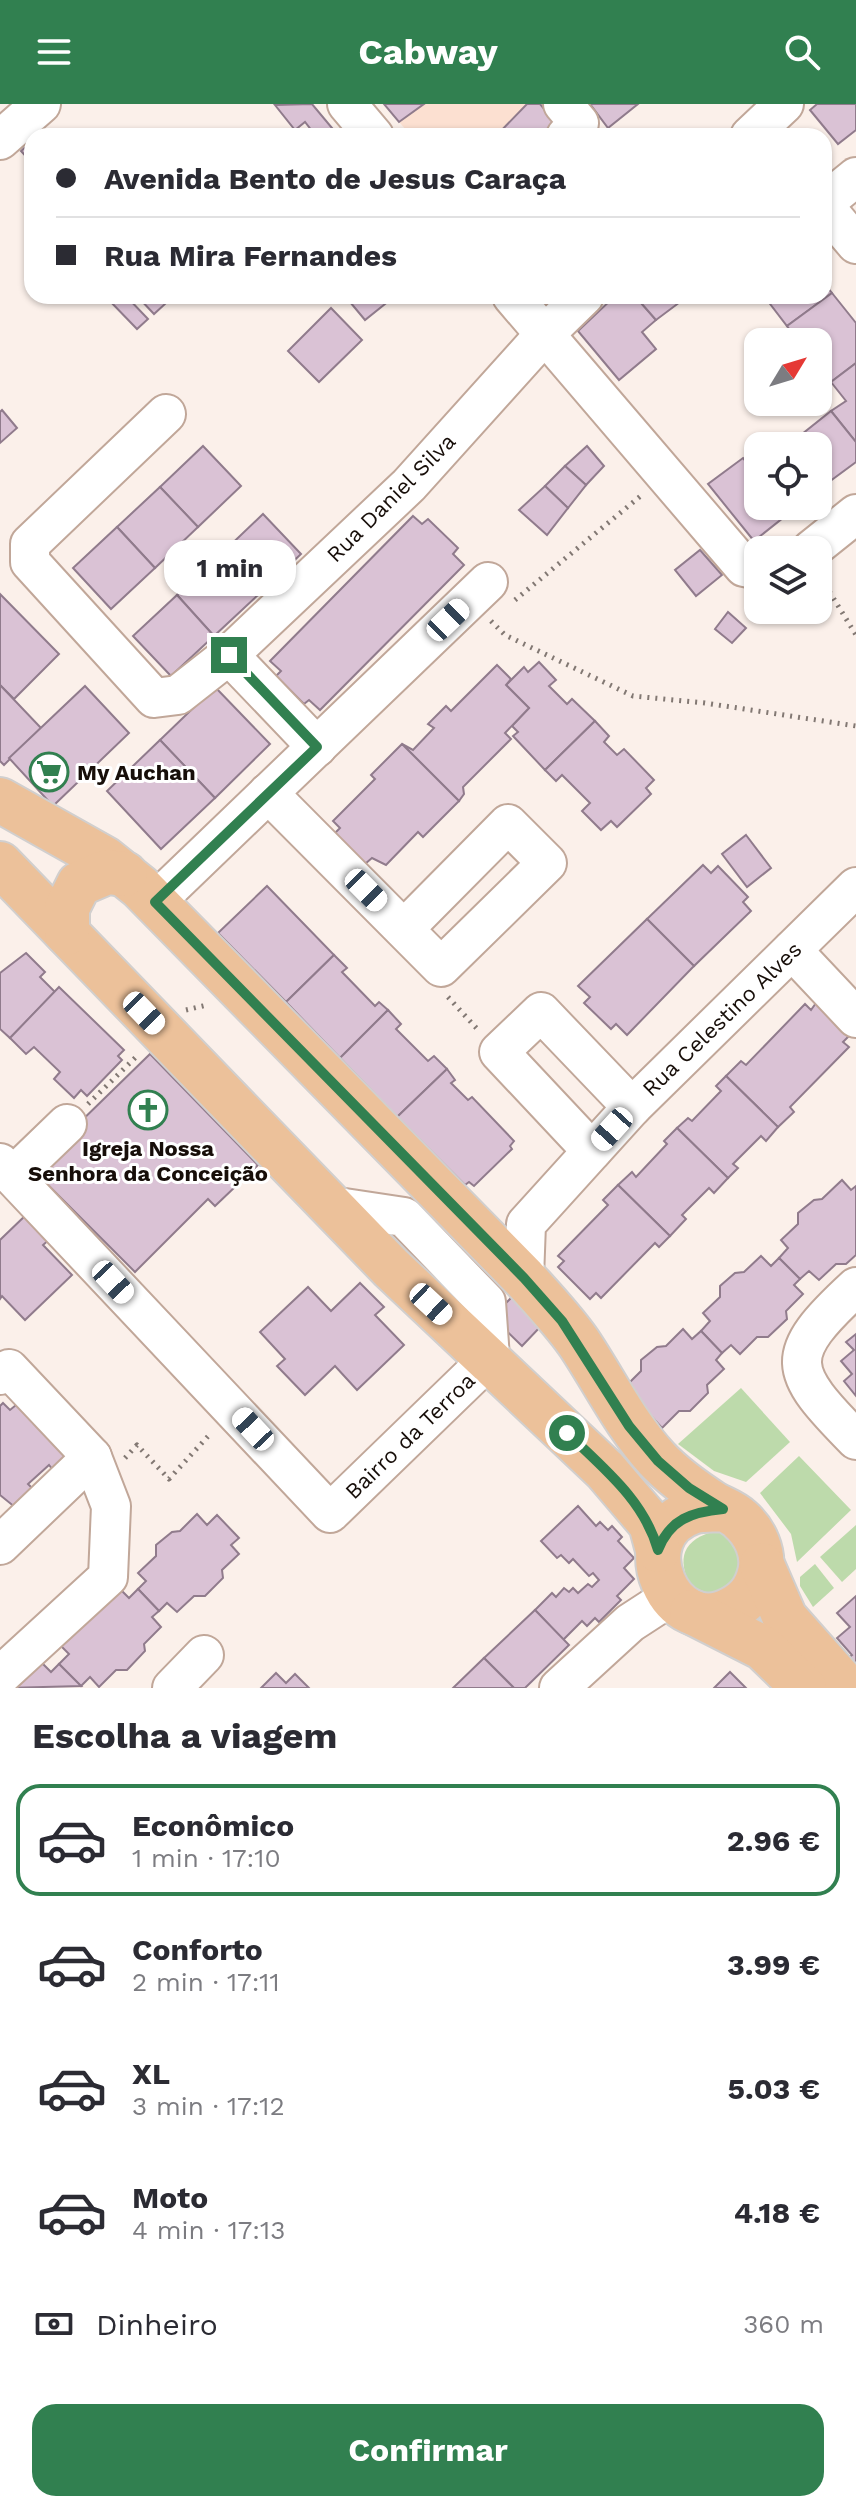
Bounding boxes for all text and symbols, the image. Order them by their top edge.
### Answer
icon: menu [32,30,76,74]
icon: search [780,30,824,74]
text: Cabway [358,31,498,73]
text: Avenida Bento de Jesus Caraça [104,161,566,196]
text: Rua Mira Fernandes [104,238,397,273]
north arrow [744,328,832,416]
map controls [744,328,832,624]
street label: Rua Daniel Silva [322,429,460,567]
button: locate [744,432,832,520]
button: layers [744,536,832,624]
callout: 1 min [163,539,295,595]
text: 1 min [197,553,263,583]
car [422,595,474,645]
route end [211,637,247,673]
supermarket icon: My Auchan [28,751,70,793]
place label: My Auchan [77,760,196,785]
car [341,865,391,915]
street label: Rua Celestino Alves [637,937,807,1101]
car [119,987,169,1039]
church icon: Igreja Nossa Senhora da Conceição [127,1089,169,1131]
car [587,1103,637,1155]
place label: Igreja Nossa Senhora da Conceição [28,1136,268,1186]
car [88,1256,138,1308]
car [405,1279,457,1329]
street label: Bairro da Terroa [340,1368,480,1504]
car [228,1403,278,1455]
route start [549,1415,585,1451]
text: Escolha a viagem [32,1715,337,1757]
icon: car [36,1804,108,1876]
text: Econômico [132,1808,294,1843]
text: 2.96 € [727,1823,820,1858]
text: 1 min · 17:10 [132,1843,281,1873]
icon: car [36,1928,108,2000]
text: Conforto [132,1932,263,1967]
text: 3.99 € [727,1947,820,1982]
text: 2 min · 17:11 [132,1967,280,1997]
icon: car [36,2052,108,2124]
text: XL [132,2056,170,2091]
text: 5.03 € [728,2071,820,2106]
text: 3 min · 17:12 [132,2091,285,2121]
icon: car [36,2176,108,2248]
text: Moto [132,2180,208,2215]
text: 4.18 € [734,2195,820,2230]
text: 4 min · 17:13 [132,2215,285,2245]
icon: cash [32,2302,76,2346]
text: Dinheiro [96,2307,218,2342]
text: 360 m [743,2309,824,2339]
button: Confirmar [32,2404,824,2496]

